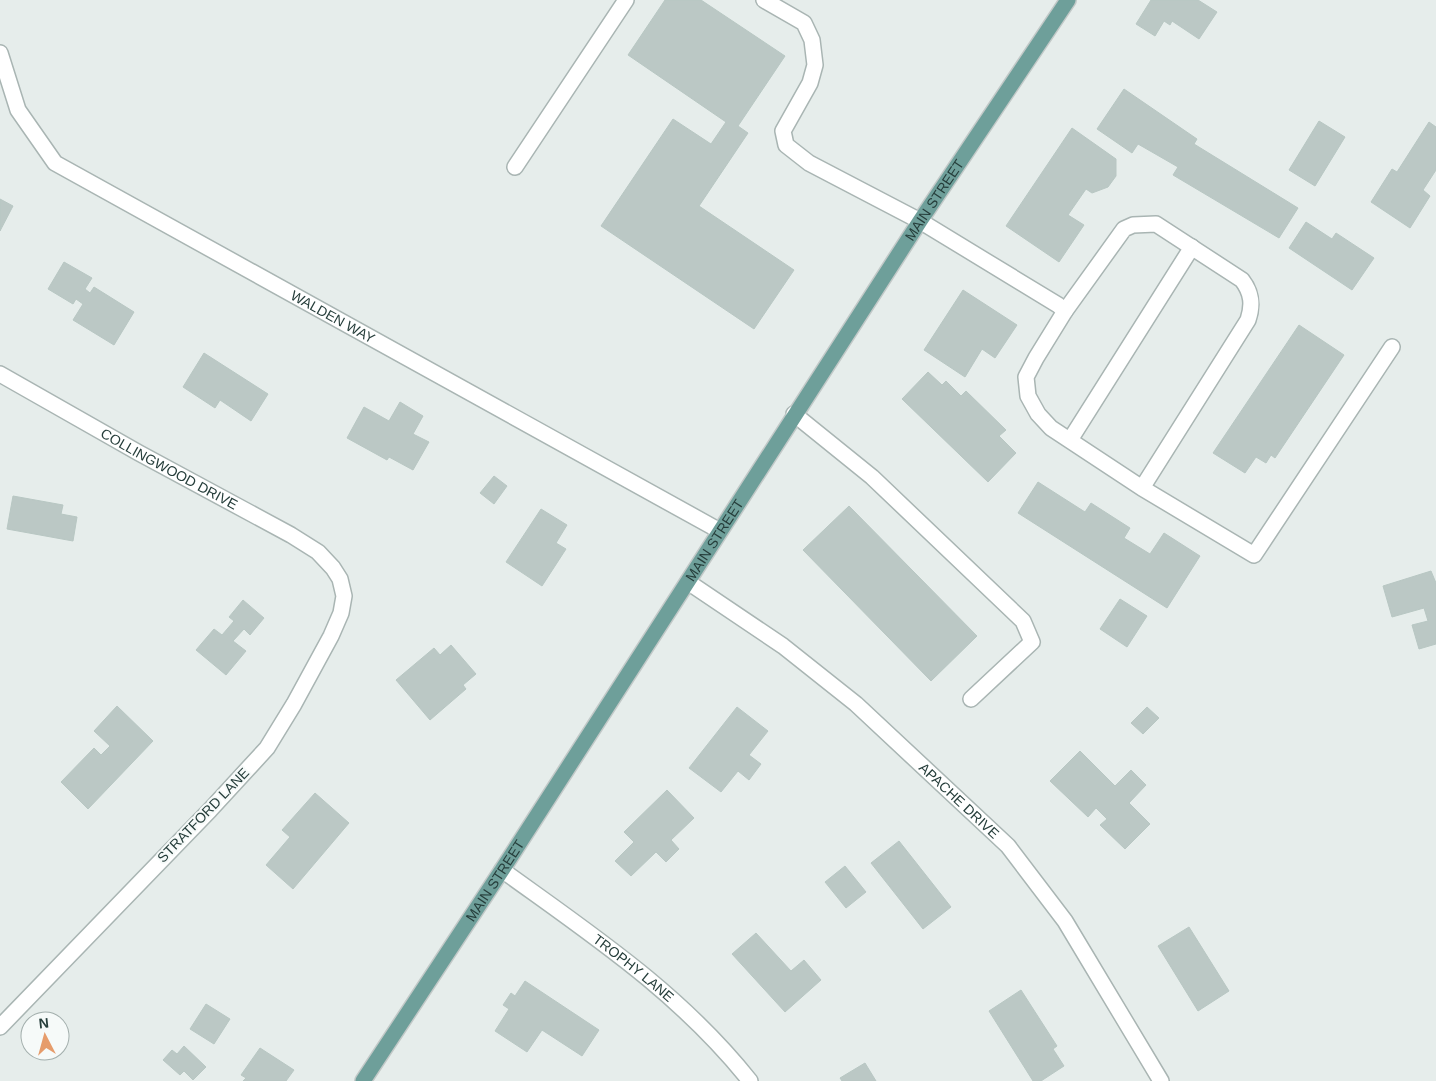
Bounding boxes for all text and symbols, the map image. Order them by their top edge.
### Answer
street label: MAIN STREET [902,156,967,244]
street label: WALDEN WAY [288,287,378,347]
street label: COLLINGWOOD DRIVE [98,425,240,513]
street label: MAIN STREET [682,496,747,584]
street label: APACHE DRIVE [916,759,1002,842]
street label: STRATFORD LANE [154,764,252,866]
street label: MAIN STREET [462,836,528,924]
street label: TROPHY LANE [590,931,677,1005]
north arrow [20,1011,70,1061]
text: N [38,1015,50,1032]

